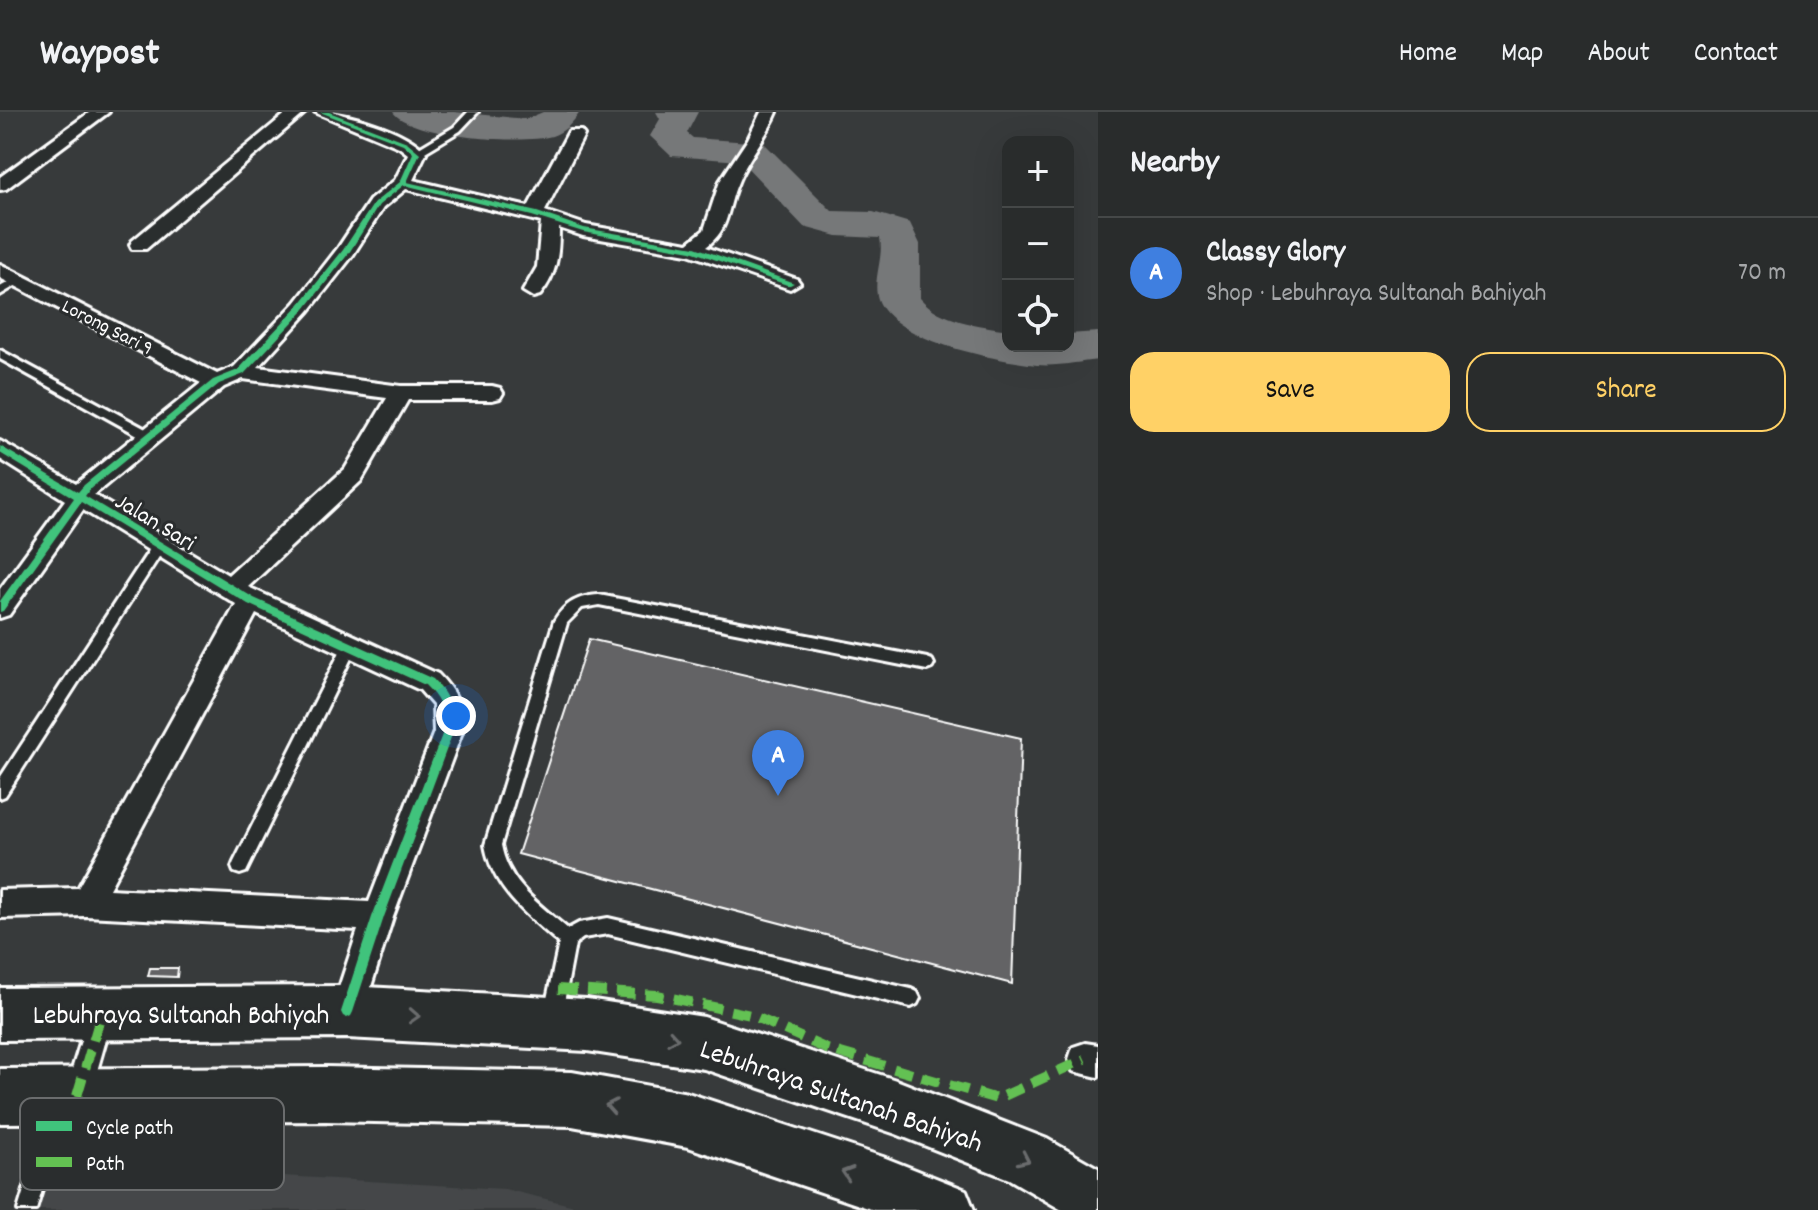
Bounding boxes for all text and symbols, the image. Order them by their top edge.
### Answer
text: Waypost [40,28,159,83]
text: Home [1399,35,1457,75]
text: Map [1501,35,1543,75]
text: About [1587,35,1650,75]
text: Contact [1694,35,1778,75]
map controls [1002,136,1074,352]
button: + [1002,136,1074,208]
text: Nearby [1130,140,1219,189]
button: − [1002,208,1074,280]
text: Classy Glory [1206,233,1345,276]
text: A [1149,255,1163,292]
text: 70 m [1738,255,1786,292]
text: Shop · Lebuhraya Sultanah Bahiyah [1206,276,1546,313]
button: locate [1002,280,1074,352]
street label: Lorong Sari 9 [56,294,157,364]
button: Save [1130,352,1450,432]
button: Share [1466,352,1786,432]
street label: Jalan Sari [108,486,201,561]
your location [436,696,476,736]
pin: A [752,730,804,796]
street label: Lebuhraya Sultanah Bahiyah [33,998,329,1038]
one-way arrow [408,1008,421,1025]
one-way arrow [666,1029,679,1046]
street label: Lebuhraya Sultanah Bahiyah [694,1032,987,1166]
legend [20,1098,284,1190]
one-way arrow [605,1099,618,1116]
text: Cycle path [86,1114,173,1145]
one-way arrow [1015,1149,1030,1165]
text: Path [86,1150,125,1181]
one-way arrow [841,1166,854,1182]

